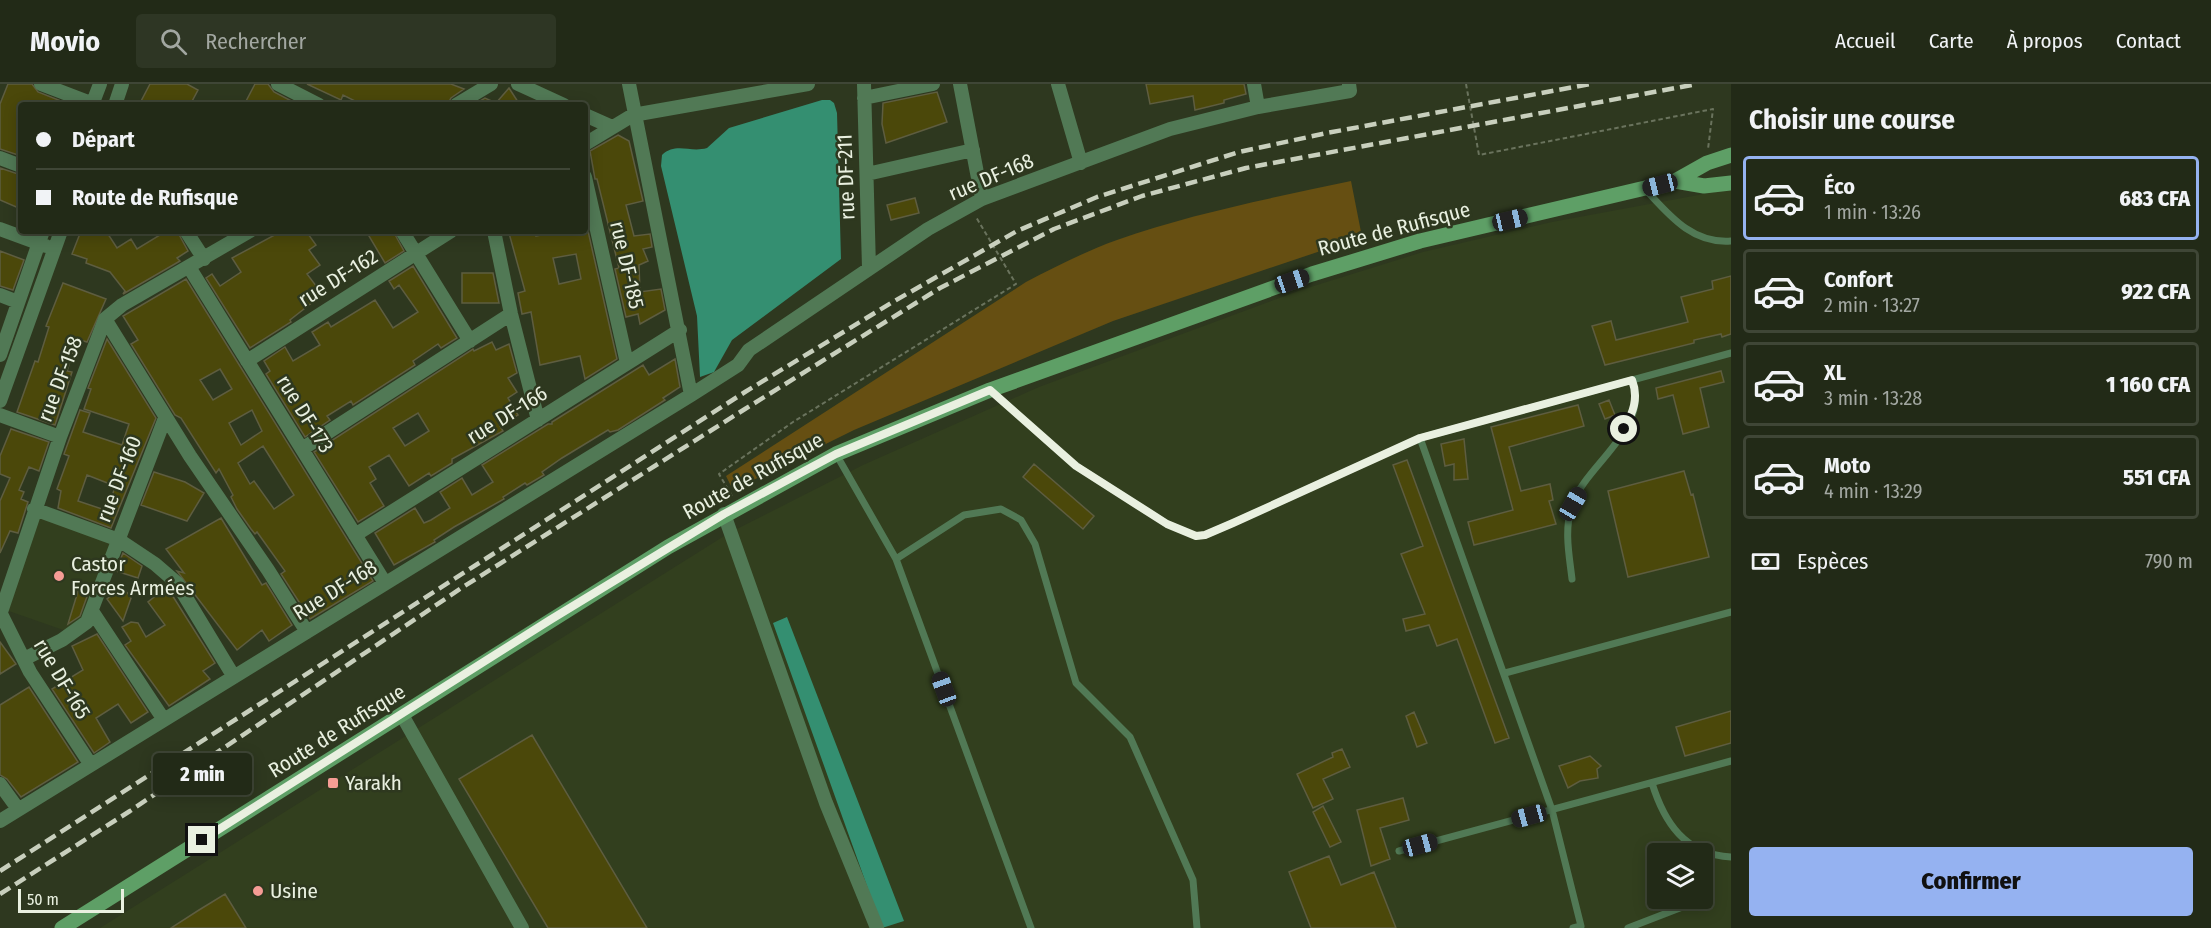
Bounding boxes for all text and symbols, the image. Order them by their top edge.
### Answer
search box [136,14,556,68]
text: Movio [30,25,100,58]
icon: search [157,25,190,58]
text: Rechercher [205,28,306,55]
text: Accueil [1835,28,1896,54]
text: Carte [1929,28,1974,54]
text: À propos [2007,28,2083,54]
text: Contact [2116,28,2181,54]
text: Choisir une course [1749,104,1955,136]
text: Départ [72,126,135,153]
street label: rue DF-211 [832,133,860,221]
street label: rue DF-168 [944,147,1038,207]
icon: car [1752,171,1806,225]
car [1640,172,1680,198]
text: Éco [1824,173,1855,200]
text: Route de Rufisque [72,184,238,211]
text: 683 CFA [2119,185,2190,212]
street label: Route de Rufisque [1315,196,1473,262]
text: 1 min · 13:26 [1824,200,1921,224]
car [1490,207,1530,233]
street label: rue DF-185 [604,219,650,311]
street label: rue DF-162 [293,243,383,313]
icon: car [1752,264,1806,318]
text: Confort [1824,266,1893,293]
car [1272,267,1312,295]
text: 922 CFA [2121,278,2190,305]
text: 2 min · 13:27 [1824,293,1920,317]
street label: rue DF-158 [32,333,88,425]
icon: car [1752,357,1806,411]
text: XL [1824,359,1846,386]
street label: rue DF-173 [271,370,339,458]
text: 1 160 CFA [2106,371,2190,398]
street label: rue DF-166 [462,380,552,450]
text: 3 min · 13:28 [1824,386,1922,410]
route start [1610,415,1637,442]
street label: Route de Rufisque [678,427,828,525]
street label: rue DF-160 [91,432,147,526]
icon: car [1752,450,1806,504]
text: Moto [1824,452,1871,479]
text: 551 CFA [2123,464,2190,491]
text: 4 min · 13:29 [1824,479,1922,503]
car [1556,484,1590,524]
icon: cash [1749,545,1782,578]
text: Espèces [1797,548,1868,575]
text: 790 m [2145,549,2193,573]
place label: Castor Forces Armées [71,551,194,601]
street label: Rue DF-168 [288,554,382,626]
marker: Castor Forces Armées [52,569,66,583]
street label: rue DF-165 [28,634,96,724]
car [929,669,959,709]
street label: Route de Rufisque [264,678,410,784]
callout: 2 min [152,753,252,795]
text: 2 min [180,762,225,786]
place label: Yarakh [345,770,402,796]
marker: Yarakh [326,776,340,790]
car [1509,803,1549,829]
route end [188,826,215,853]
car [1400,832,1440,858]
map controls [1647,843,1713,909]
button: layers [1647,843,1713,909]
button: Confirmer [1749,847,2193,916]
place label: Usine [270,878,318,904]
marker: Usine [251,884,265,898]
scale bar [18,886,124,914]
text: 50 m [27,890,59,909]

